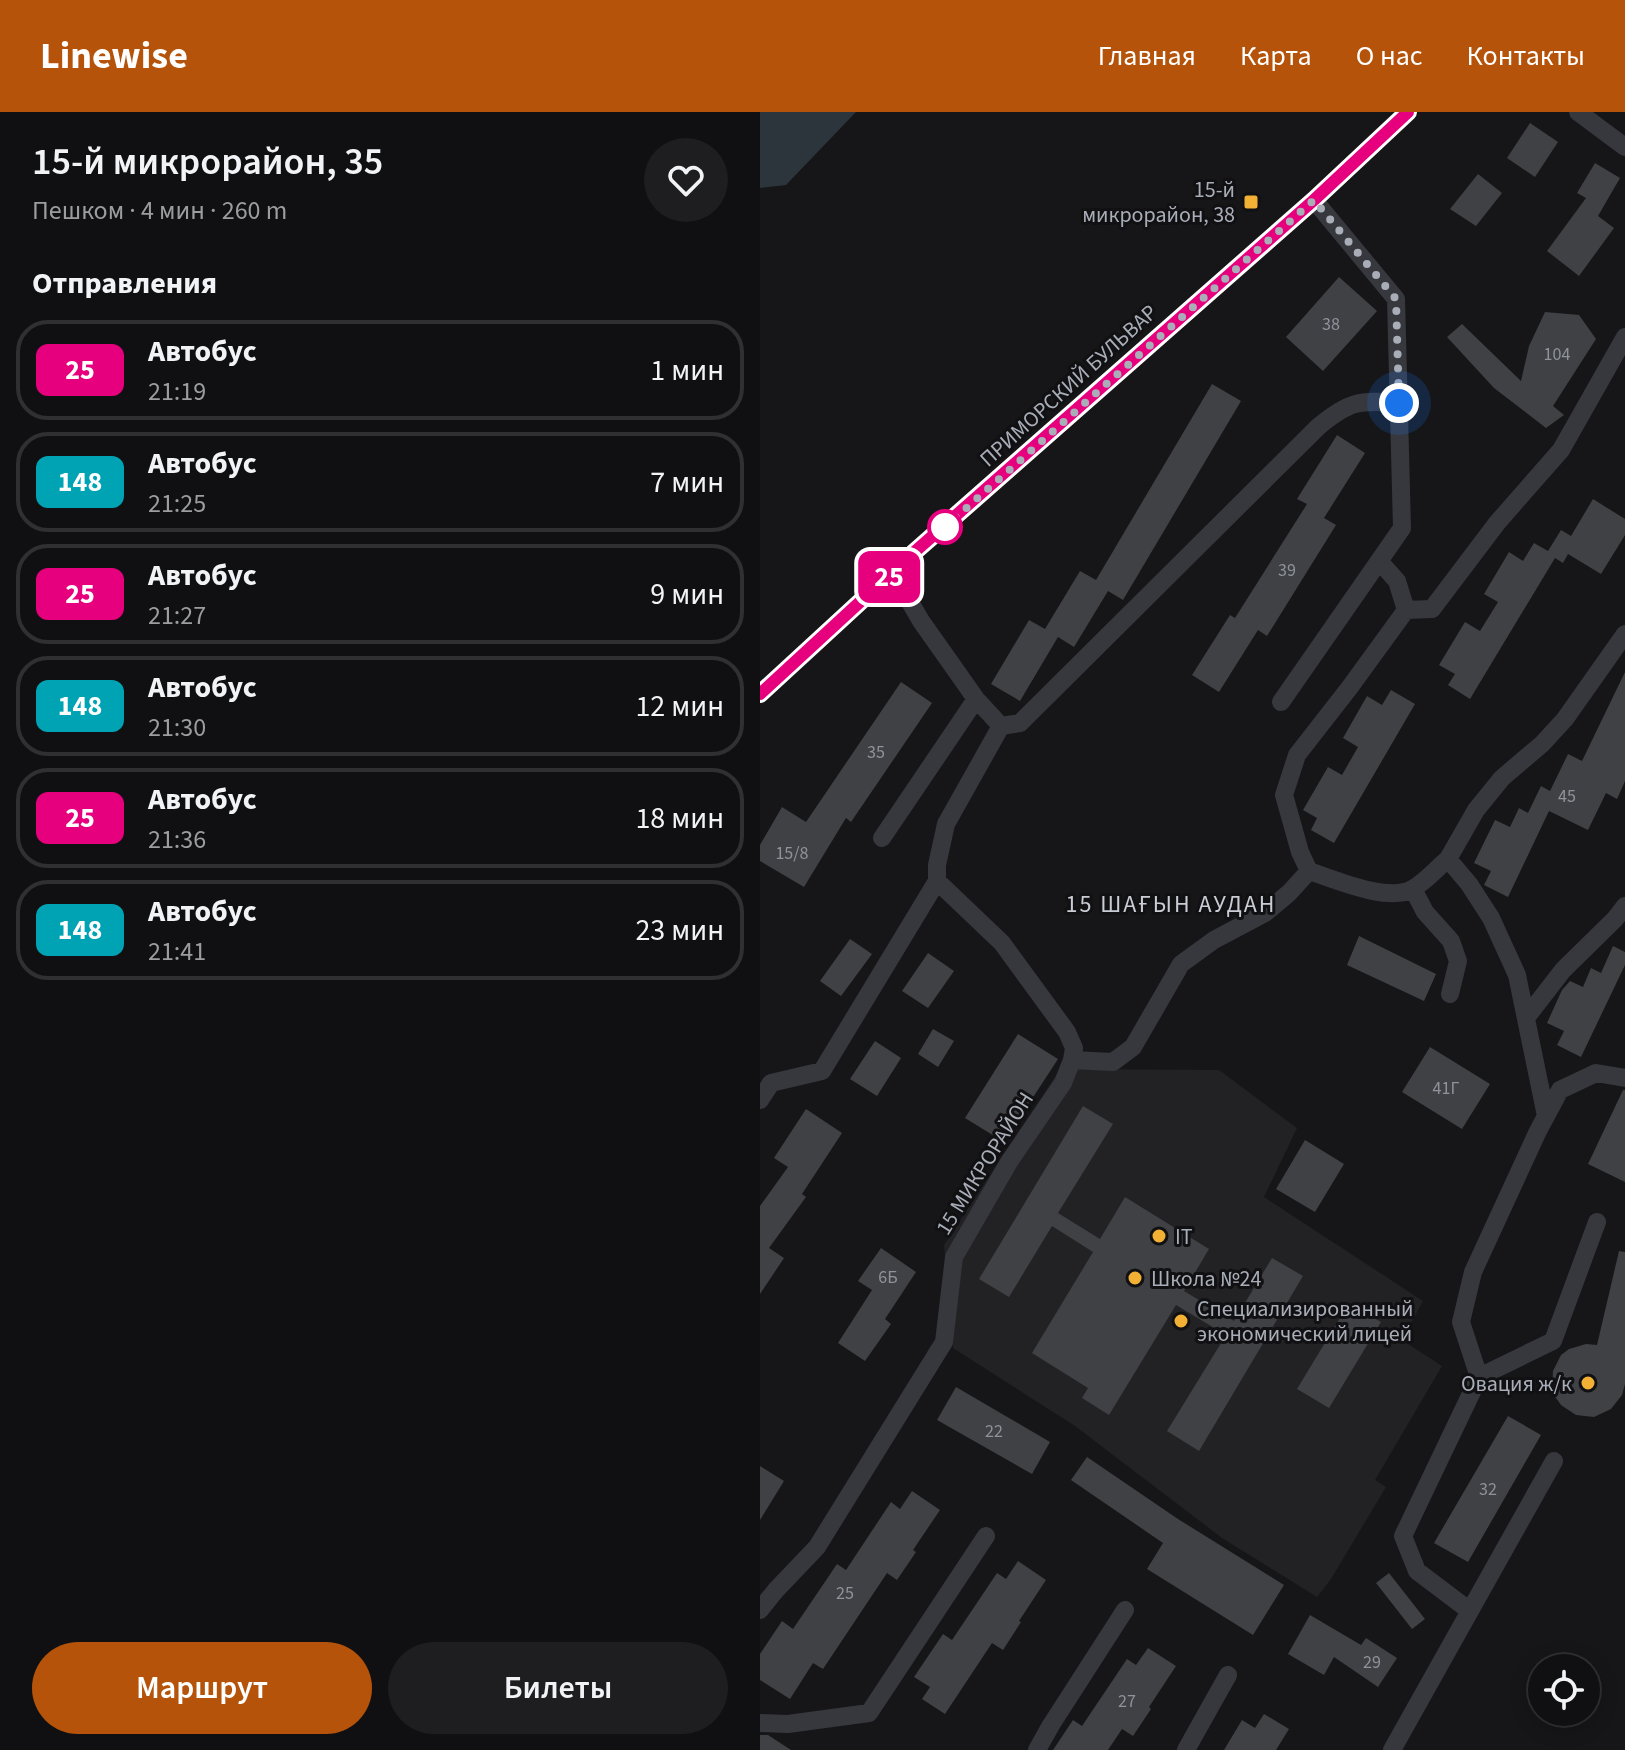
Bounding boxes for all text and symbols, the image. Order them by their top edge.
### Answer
text: Linewise [40,29,188,83]
text: Главная [1098,36,1196,76]
text: Карта [1240,36,1312,76]
text: О нас [1356,36,1423,76]
text: Контакты [1467,36,1585,76]
text: 15-й микрорайон, 35 [32,135,383,189]
button: heart [644,138,728,222]
place label: 15-й микрорайон, 38 [1082,174,1235,231]
text: Пешком · 4 мин · 260 m [32,192,287,229]
marker: 15-й микрорайон, 38 [1242,193,1260,211]
text: Отправления [32,262,217,305]
street label: ПРИМОРСКИЙ БУЛЬВАР [973,297,1165,474]
house number: 38 [1322,312,1340,337]
text: Автобус [148,330,257,373]
house number: 104 [1544,342,1570,367]
text: 1 мин [650,349,724,392]
text: 25 [65,350,95,390]
text: 21:19 [148,373,206,410]
your location [1379,383,1419,423]
text: Автобус [148,442,257,485]
text: 7 мин [650,461,724,504]
text: 148 [58,462,102,502]
text: 21:25 [148,485,206,522]
unlabelled marker [928,510,962,544]
line badge: 25 [853,551,925,603]
text: Автобус [148,554,257,597]
text: 25 [874,557,904,597]
house number: 39 [1278,558,1296,583]
text: 9 мин [650,573,724,616]
text: 25 [65,574,95,614]
text: 21:27 [148,597,206,634]
text: Автобус [148,666,257,709]
text: 12 мин [635,685,724,728]
text: 148 [58,686,102,726]
text: 21:30 [148,709,206,746]
house number: 35 [867,740,885,765]
text: Автобус [148,778,257,821]
house number: 45 [1558,784,1576,809]
text: 18 мин [635,797,724,840]
text: 25 [65,798,95,838]
text: 21:36 [148,821,206,858]
house number: 15/8 [775,841,809,866]
district label: 15 ШАҒЫН АУДАН [1066,887,1276,922]
text: Автобус [148,890,257,933]
text: 23 мин [635,909,724,952]
text: 148 [58,910,102,950]
text: 21:41 [148,933,206,970]
house number: 41Г [1433,1076,1459,1101]
street label: 15 МИКРОРАЙОН [928,1086,1042,1241]
place label: IT [1175,1221,1193,1253]
marker: IT [1150,1227,1168,1245]
place label: Школа №24 [1151,1263,1261,1295]
house number: 6Б [878,1265,898,1290]
marker: Школа №24 [1126,1269,1144,1287]
place label: Специализированный экономический лицей [1197,1293,1413,1350]
marker: Специализированный экономический лицей [1172,1312,1190,1330]
place label: Овация ж/к [1461,1368,1572,1400]
marker: Овация ж/к [1579,1374,1597,1392]
house number: 22 [985,1419,1003,1444]
house number: 32 [1479,1477,1497,1502]
house number: 25 [836,1581,854,1606]
button: Маршрут [32,1642,372,1734]
button: Билеты [388,1642,728,1734]
house number: 29 [1363,1650,1381,1675]
map controls [1528,1654,1600,1726]
button: locate [1528,1654,1600,1726]
house number: 27 [1118,1689,1136,1714]

